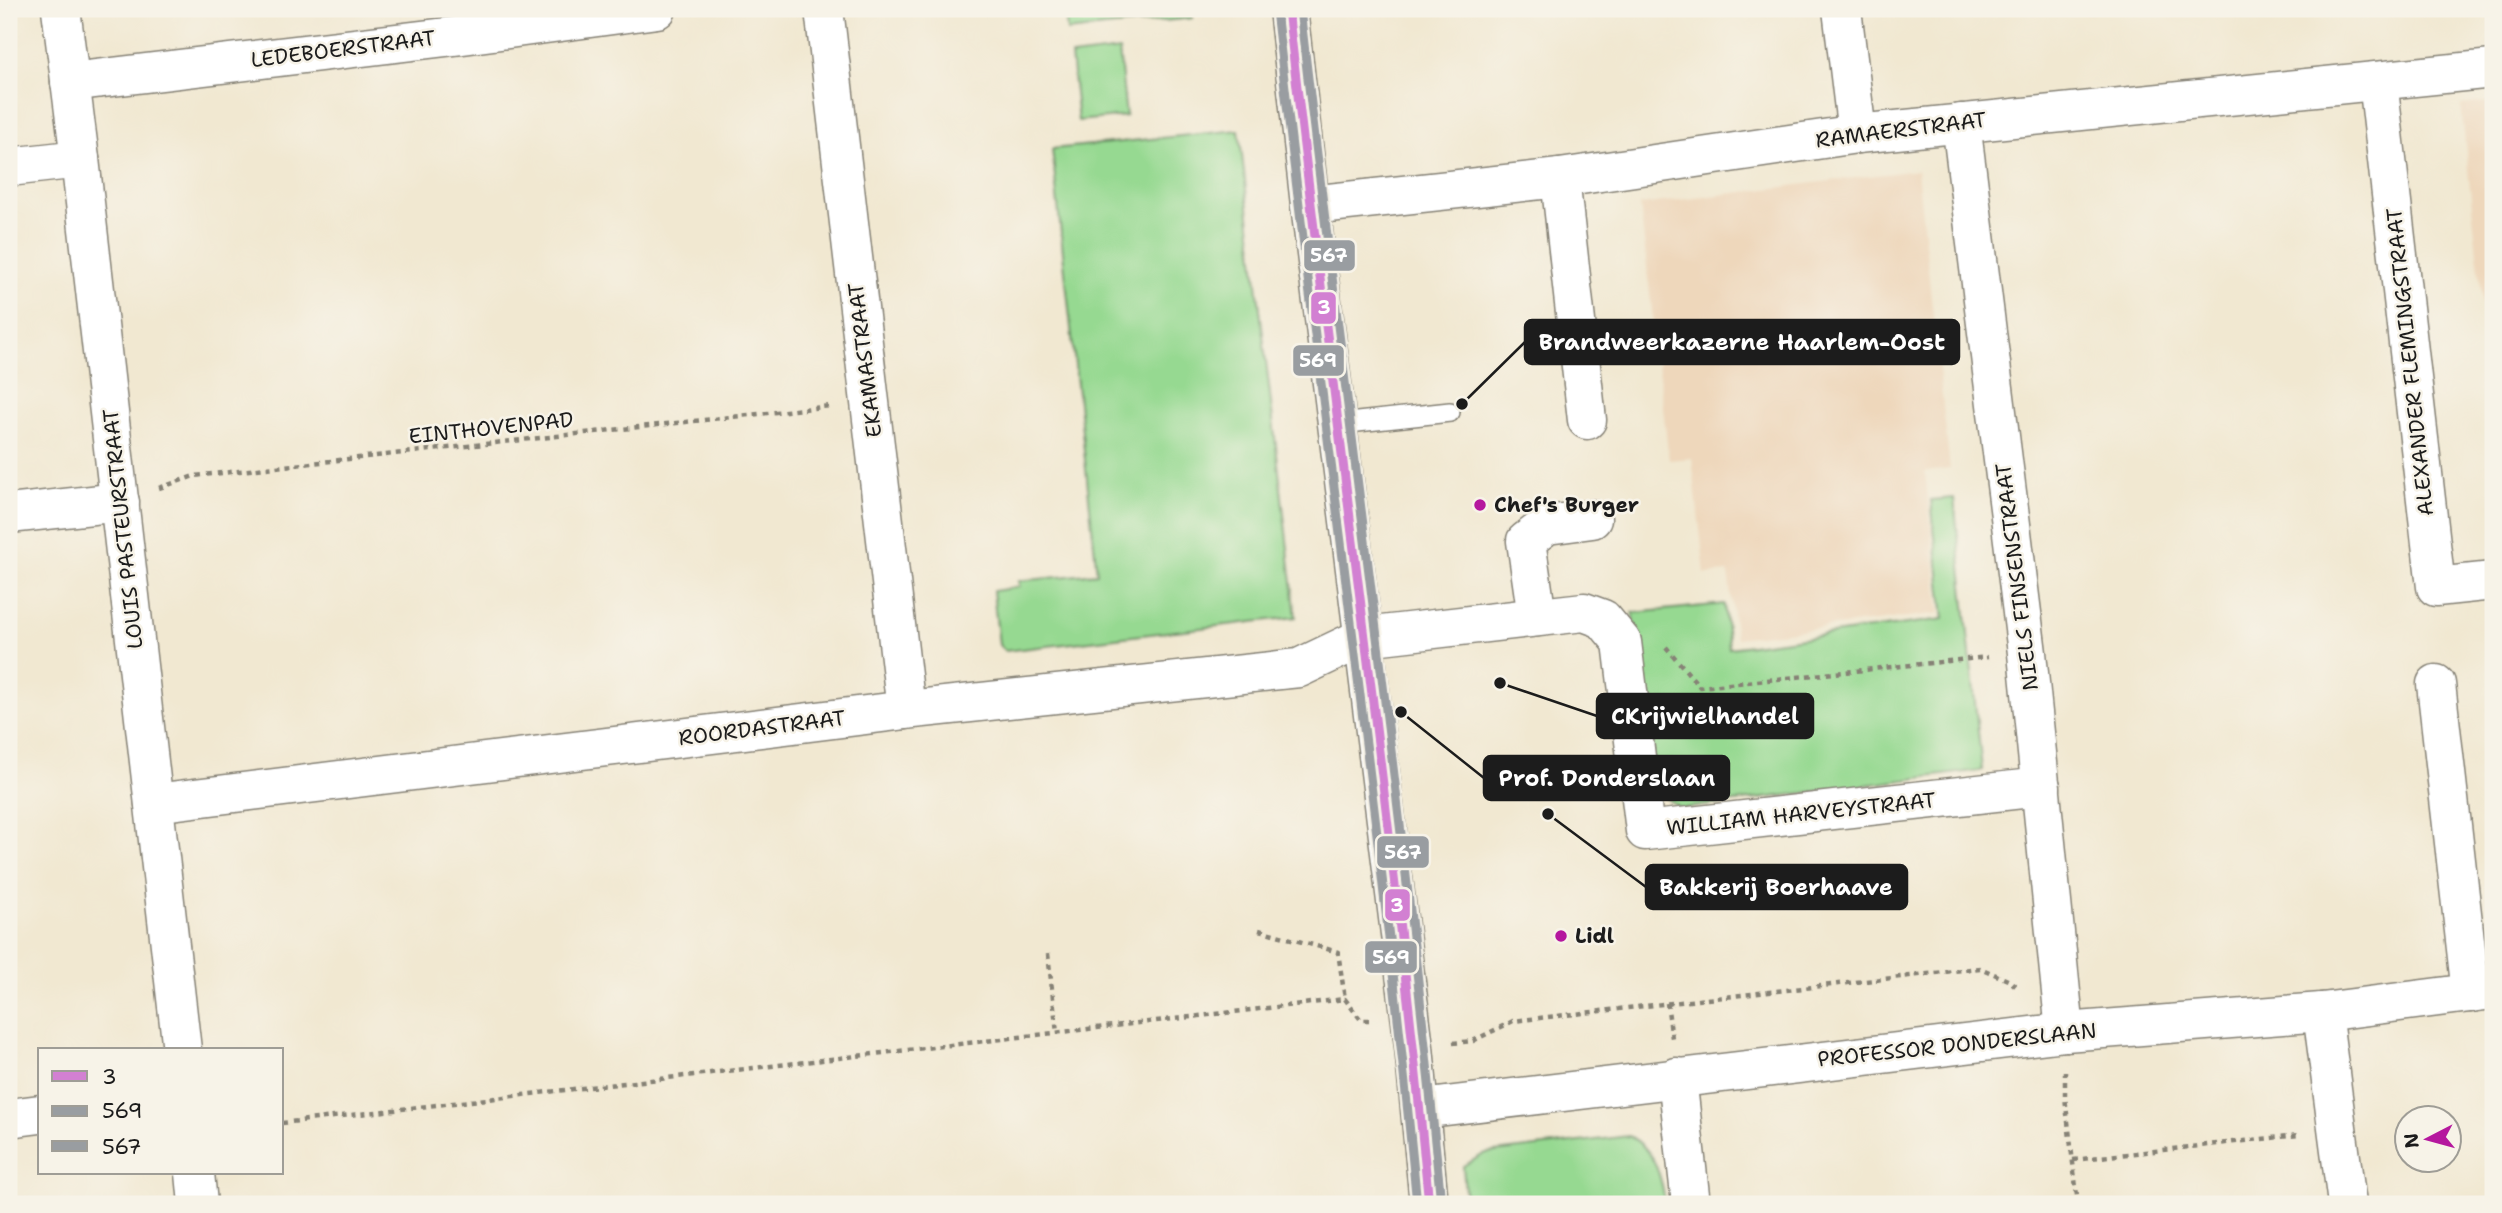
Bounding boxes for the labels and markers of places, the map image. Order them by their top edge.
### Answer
callout: Brandweerkazerne Haarlem-Oost [1525,320,1959,364]
place label: Chef's Burger [1494,491,1639,519]
marker: Chef's Burger [1472,497,1488,513]
callout: CKrijwielhandel [1597,694,1813,738]
callout: Prof. Donderslaan [1484,756,1729,800]
callout: Bakkerij Boerhaave [1646,865,1907,909]
place label: Lidl [1575,922,1614,950]
marker: Lidl [1553,928,1569,944]

